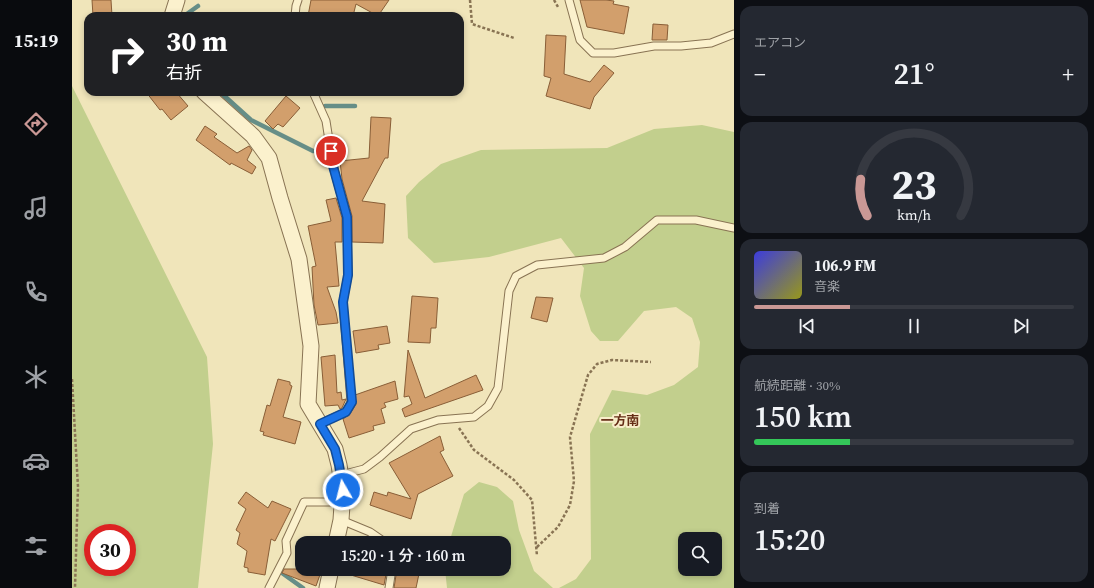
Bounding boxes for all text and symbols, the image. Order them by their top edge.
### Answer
text: 30 m [166,22,228,60]
text: 15:19 [14,28,58,53]
icon: right [100,28,152,80]
text: エアコン [754,34,806,51]
text: 21° [893,53,935,94]
text: − [754,59,766,89]
text: + [1062,59,1074,89]
text: 右折 [166,60,202,85]
icon: directions [22,110,50,138]
pin [314,134,348,168]
icon: arrive [320,140,342,162]
text: 23 [891,155,937,212]
icon: music [22,194,50,222]
text: km/h [897,204,931,224]
text: 106.9 FM [814,255,876,276]
icon: phone [22,278,50,306]
text: 音楽 [814,278,840,295]
icon: previous [796,315,818,337]
icon: pause [903,315,925,337]
icon: next [1010,315,1032,337]
icon: climate [22,363,50,391]
text: 航続距離 · 30% [754,377,840,394]
text: 150 km [754,396,852,437]
district label: 一方南 [600,412,640,429]
icon: car [22,447,50,475]
position arrow [322,469,364,511]
text: 到着 [754,500,780,517]
text: 15:20 [754,519,825,560]
speed limit sign: 30 [84,524,136,576]
icon: filters [22,532,50,560]
map controls [678,532,722,576]
button: search [678,532,722,576]
text: 15:20 · 1 分 · 160 m [341,545,465,566]

